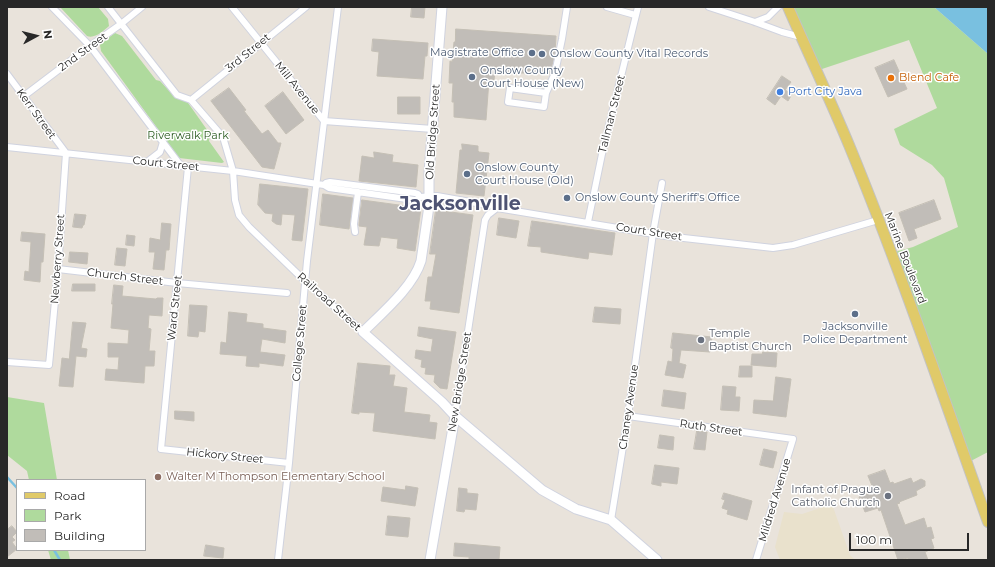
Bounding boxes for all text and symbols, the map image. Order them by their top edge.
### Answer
north arrow [16,16,56,56]
text: N [40,29,55,40]
street label: 2nd Street [56,30,110,74]
street label: 3rd Street [223,31,273,75]
place label: Magistrate Office [430,46,524,60]
place label: Onslow County Vital Records [550,47,708,61]
marker: Magistrate Office [527,48,537,58]
marker: Onslow County Vital Records [537,49,547,59]
street label: Mill Avenue [272,59,322,117]
place label: Onslow County Court House (New) [480,64,584,90]
place label: Blend Cafe [899,71,959,85]
marker: Onslow County Court House (New) [467,72,477,82]
marker: Blend Cafe [886,73,896,83]
street label: Tallman Street [596,74,628,154]
street label: Old Bridge Street [423,84,443,180]
place label: Port City Java [788,85,862,99]
street label: Kerr Street [13,86,59,142]
marker: Port City Java [775,87,785,97]
park label: Riverwalk Park [147,129,229,143]
street label: Court Street [132,154,200,174]
place label: Onslow County Court House (Old) [475,161,574,187]
marker: Onslow County Court House (Old) [462,169,472,179]
place label: Onslow County Sheriff's Office [575,191,740,205]
district label: Jacksonville [399,193,521,215]
marker: Onslow County Sheriff's Office [562,193,572,203]
street label: Marine Boulevard [881,210,929,306]
street label: Newberry Street [48,214,68,304]
street label: Court Street [615,220,683,244]
street label: Church Street [86,266,164,288]
street label: Railroad Street [294,270,364,334]
street label: Ward Street [165,275,185,341]
street label: College Street [290,304,310,382]
marker: Jacksonville Police Department [850,309,860,319]
place label: Jacksonville Police Department [802,320,908,346]
place label: Temple Baptist Church [709,327,792,353]
street label: New Bridge Street [446,331,474,433]
marker: Temple Baptist Church [696,335,706,345]
street label: Chaney Avenue [616,363,642,451]
street label: Ruth Street [679,417,743,439]
street label: Hickory Street [186,445,264,467]
street label: Mildred Avenue [756,457,794,543]
place label: Walter M Thompson Elementary School [166,470,385,484]
marker: Walter M Thompson Elementary School [153,472,163,482]
legend [16,479,146,551]
place label: Infant of Prague Catholic Church [791,483,880,509]
text: Road [54,488,85,503]
marker: Infant of Prague Catholic Church [883,491,893,501]
text: Park [54,508,81,523]
scale bar [851,525,971,551]
text: Building [54,528,105,543]
text: 100 m [856,532,892,547]

